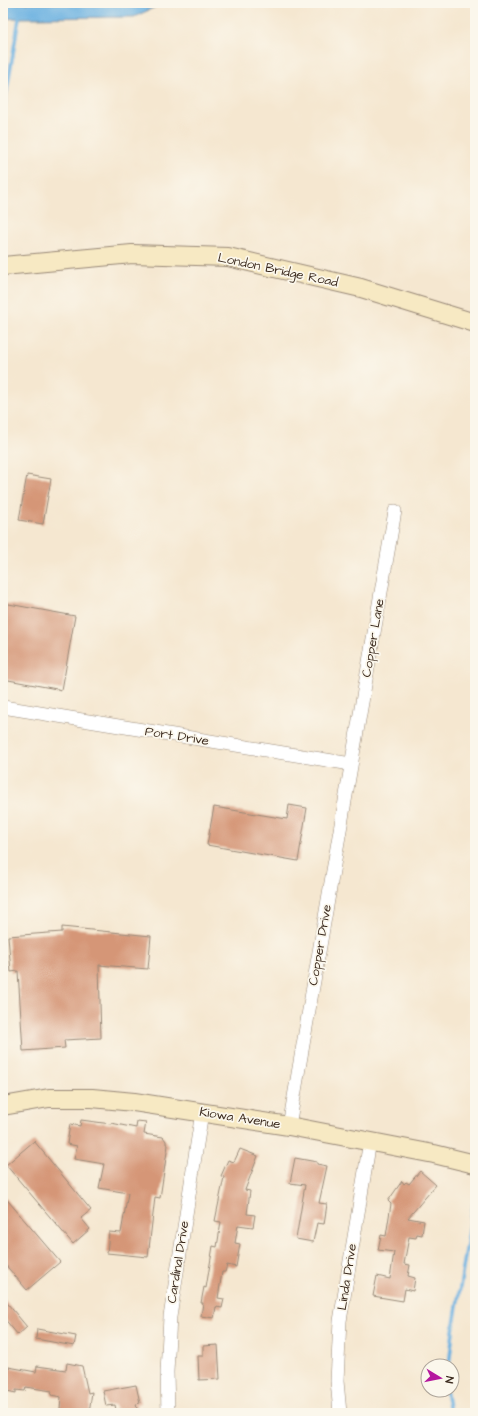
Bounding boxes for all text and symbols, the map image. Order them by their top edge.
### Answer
street label: London Bridge Road [216,248,340,293]
street label: Copper Lane [357,597,389,679]
street label: Port Drive [144,722,210,750]
street label: Copper Drive [304,903,336,987]
street label: Kiowa Avenue [198,1103,282,1133]
street label: Cardinal Drive [163,1219,193,1305]
street label: Linda Drive [333,1242,361,1312]
north arrow [420,1358,460,1398]
text: N [441,1375,457,1384]

